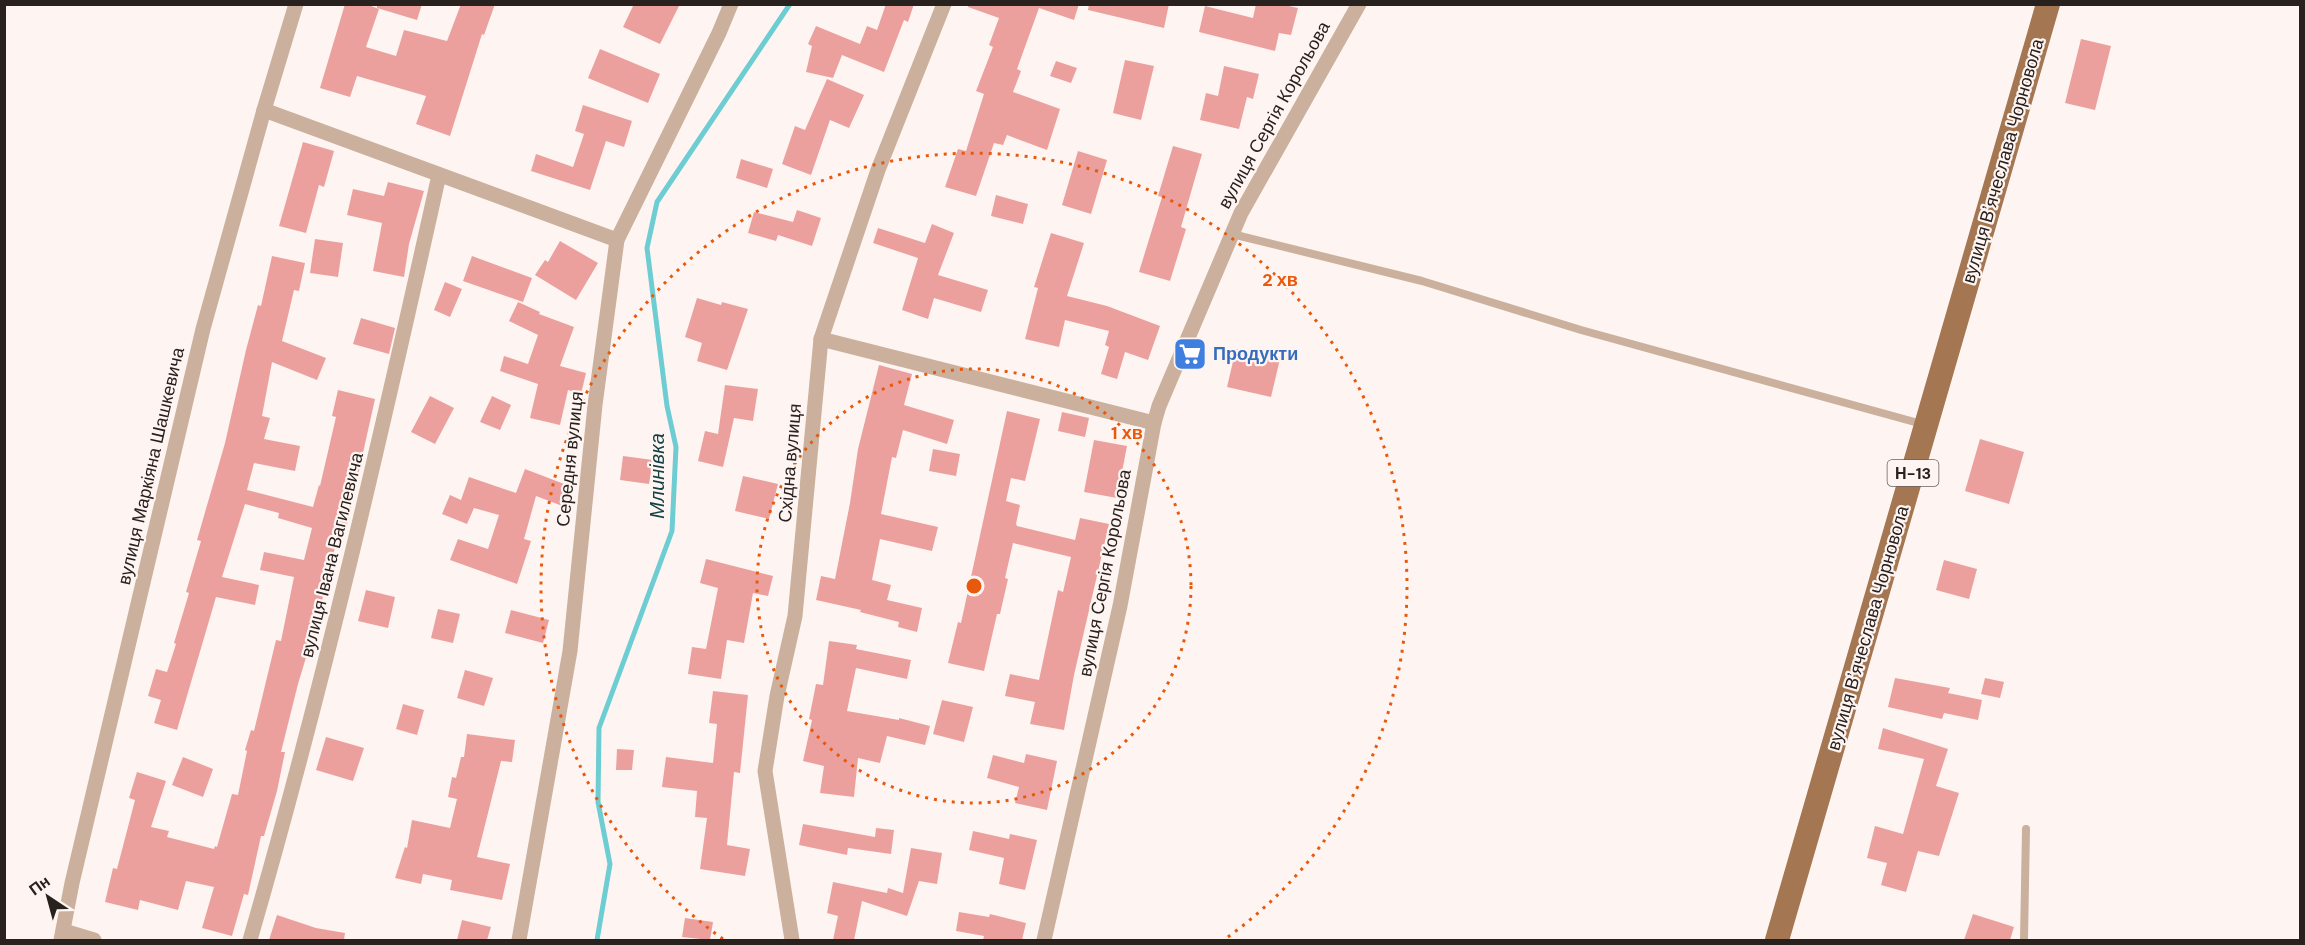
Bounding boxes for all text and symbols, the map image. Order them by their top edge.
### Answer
street label: вулиця Сергія Корольова [1212,16,1336,213]
street label: вулиця Вʼячеслава Чорновола [1957,35,2050,286]
text: 2 хв [1262,268,1298,292]
supermarket icon: Продукти [1172,336,1208,372]
place label: Продукти [1213,342,1298,366]
street label: вулиця Маркіяна Шашкевича [112,344,190,587]
street label: Середня вулиця [551,390,589,528]
street label: Східна вулиця [773,402,807,524]
text: 1 хв [1111,421,1143,445]
water label: Млинівка [644,433,670,519]
street label: вулиця Івана Вагилевича [295,449,369,660]
road number: Н-13 [1888,460,1938,486]
street label: вулиця Сергія Корольова [1073,466,1137,679]
street label: вулиця Вʼячеслава Чорновола [1822,502,1915,753]
centre of rings [964,576,984,596]
north arrow [18,867,78,927]
text: Пн [25,871,54,900]

